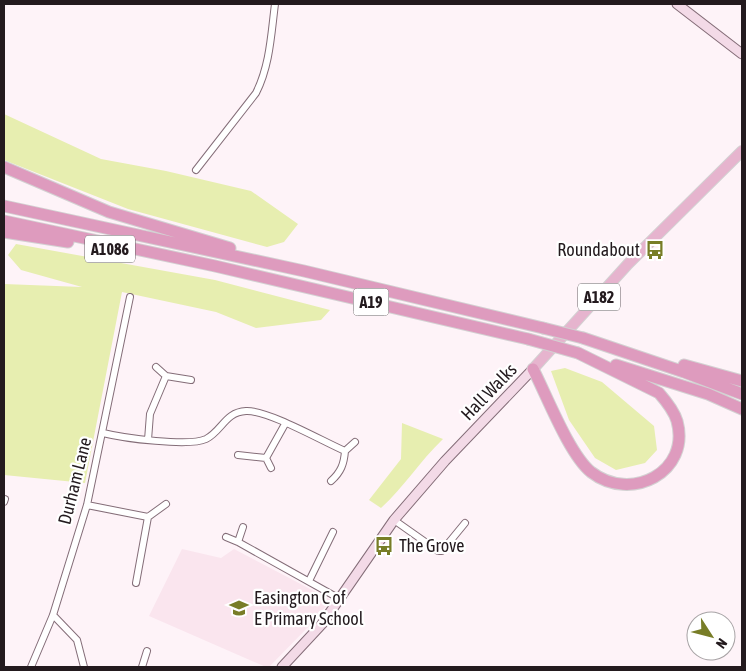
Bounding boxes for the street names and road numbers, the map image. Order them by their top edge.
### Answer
road number: A1086 [85,235,135,262]
road number: A182 [578,284,620,310]
road number: A19 [354,288,388,316]
street label: Hall Walks [457,359,521,424]
street label: Durham Lane [54,435,95,527]

